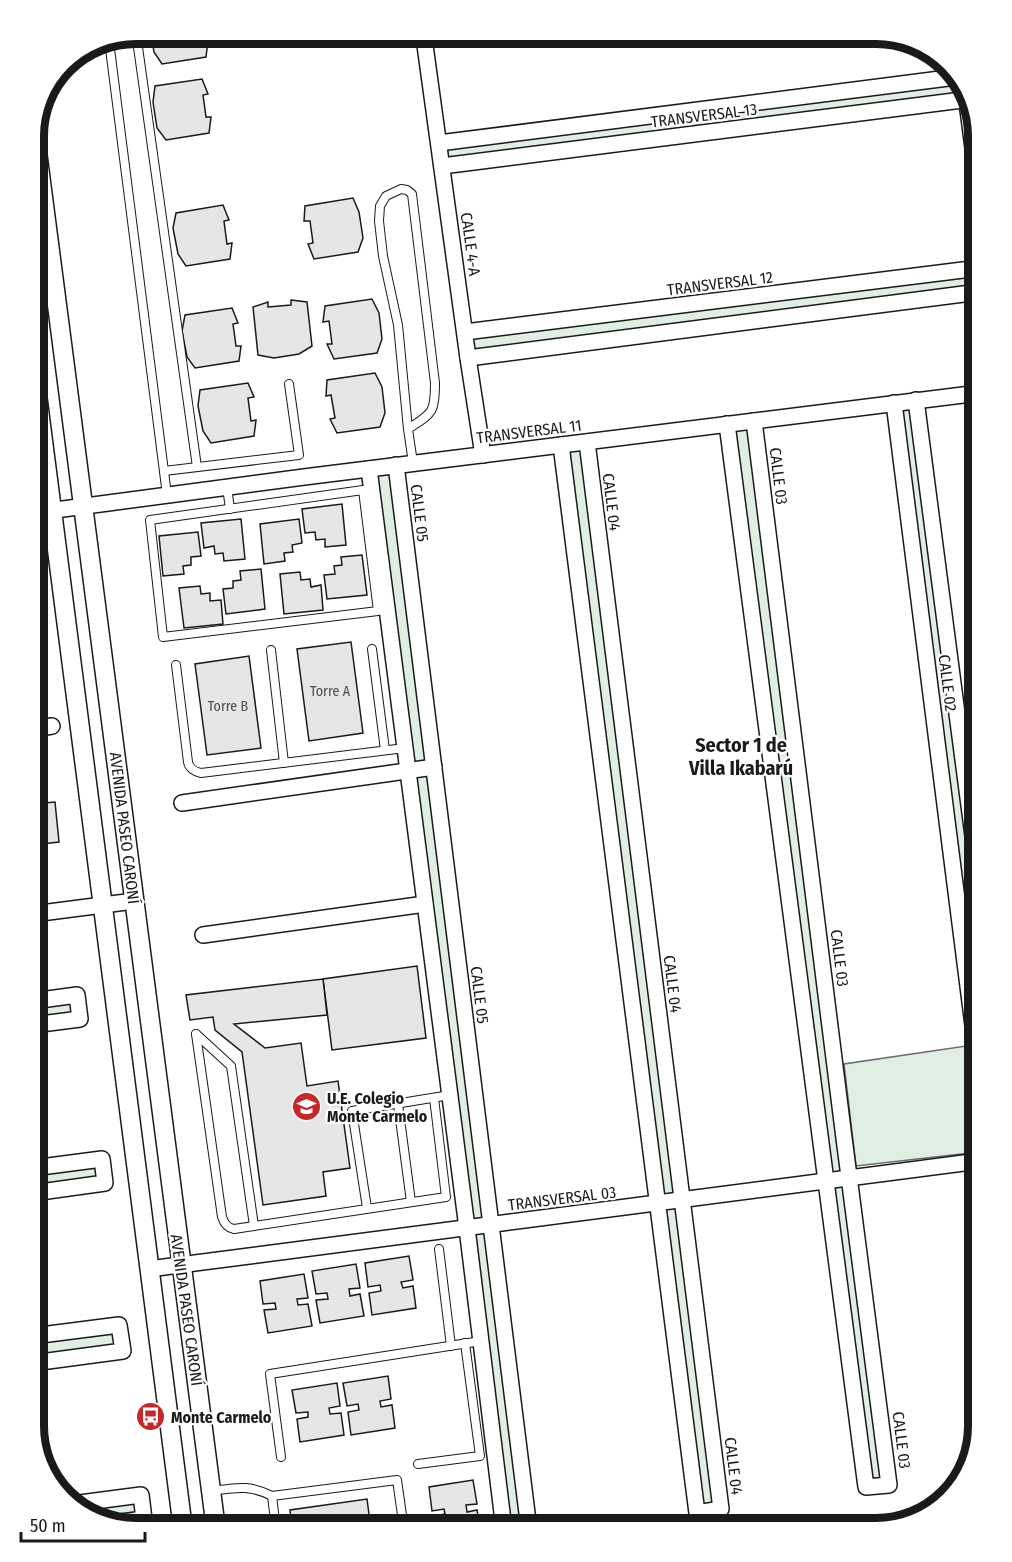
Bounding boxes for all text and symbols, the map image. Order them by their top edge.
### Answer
street label: TRANSVERSAL 13 [650,100,758,131]
street label: CALLE 4-A [457,211,484,278]
street label: TRANSVERSAL 12 [666,268,774,299]
street label: TRANSVERSAL 11 [476,416,583,447]
street label: CALLE 03 [766,446,791,506]
street label: CALLE 04 [599,472,625,532]
street label: CALLE 05 [407,483,432,543]
street label: CALLE 02 [935,654,960,713]
house number: Torre A [310,683,351,700]
house number: Torre B [208,698,248,715]
district label: Sector 1 de Villa Ikabarú [688,733,793,780]
street label: AVENIDA PASEO CARONÍ [106,751,143,905]
street label: CALLE 03 [827,928,852,988]
street label: CALLE 04 [660,954,686,1014]
street label: CALLE 05 [467,965,492,1025]
place label: U.E. Colegio Monte Carmelo [327,1089,428,1126]
school or university icon: U.E. Colegio Monte Carmelo [290,1091,322,1123]
street label: TRANSVERSAL 03 [507,1182,617,1215]
street label: AVENIDA PASEO CARONÍ [166,1233,207,1387]
bus stop icon: Monte Carmelo [134,1401,166,1433]
place label: Monte Carmelo [171,1408,272,1427]
street label: CALLE 03 [889,1410,914,1470]
street label: CALLE 04 [721,1436,747,1496]
scale bar [21,1505,146,1543]
text: 50 m [30,1515,66,1537]

